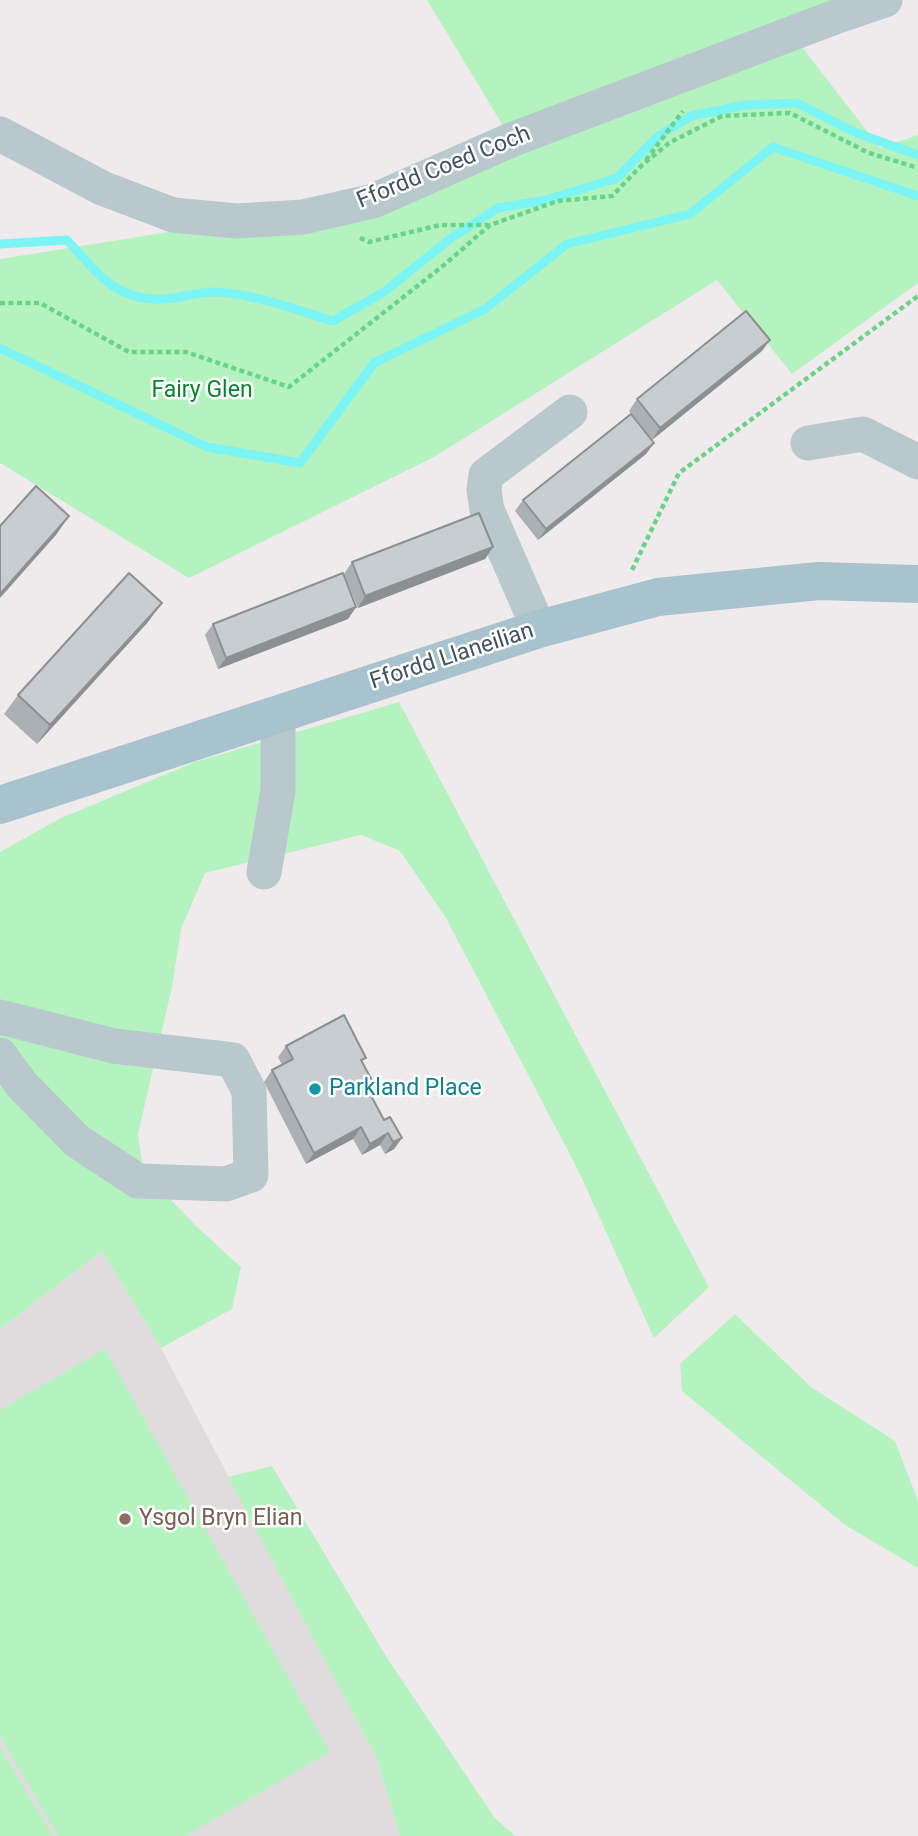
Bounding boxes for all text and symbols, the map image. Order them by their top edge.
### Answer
street label: Ffordd Coed Coch [353,121,535,215]
park label: Fairy Glen [151,377,253,405]
street label: Ffordd Llaneilian [367,618,537,696]
place label: Parkland Place [329,1075,482,1103]
marker: Parkland Place [307,1081,323,1097]
place label: Ysgol Bryn Elian [139,1505,302,1533]
marker: Ysgol Bryn Elian [117,1511,133,1527]

